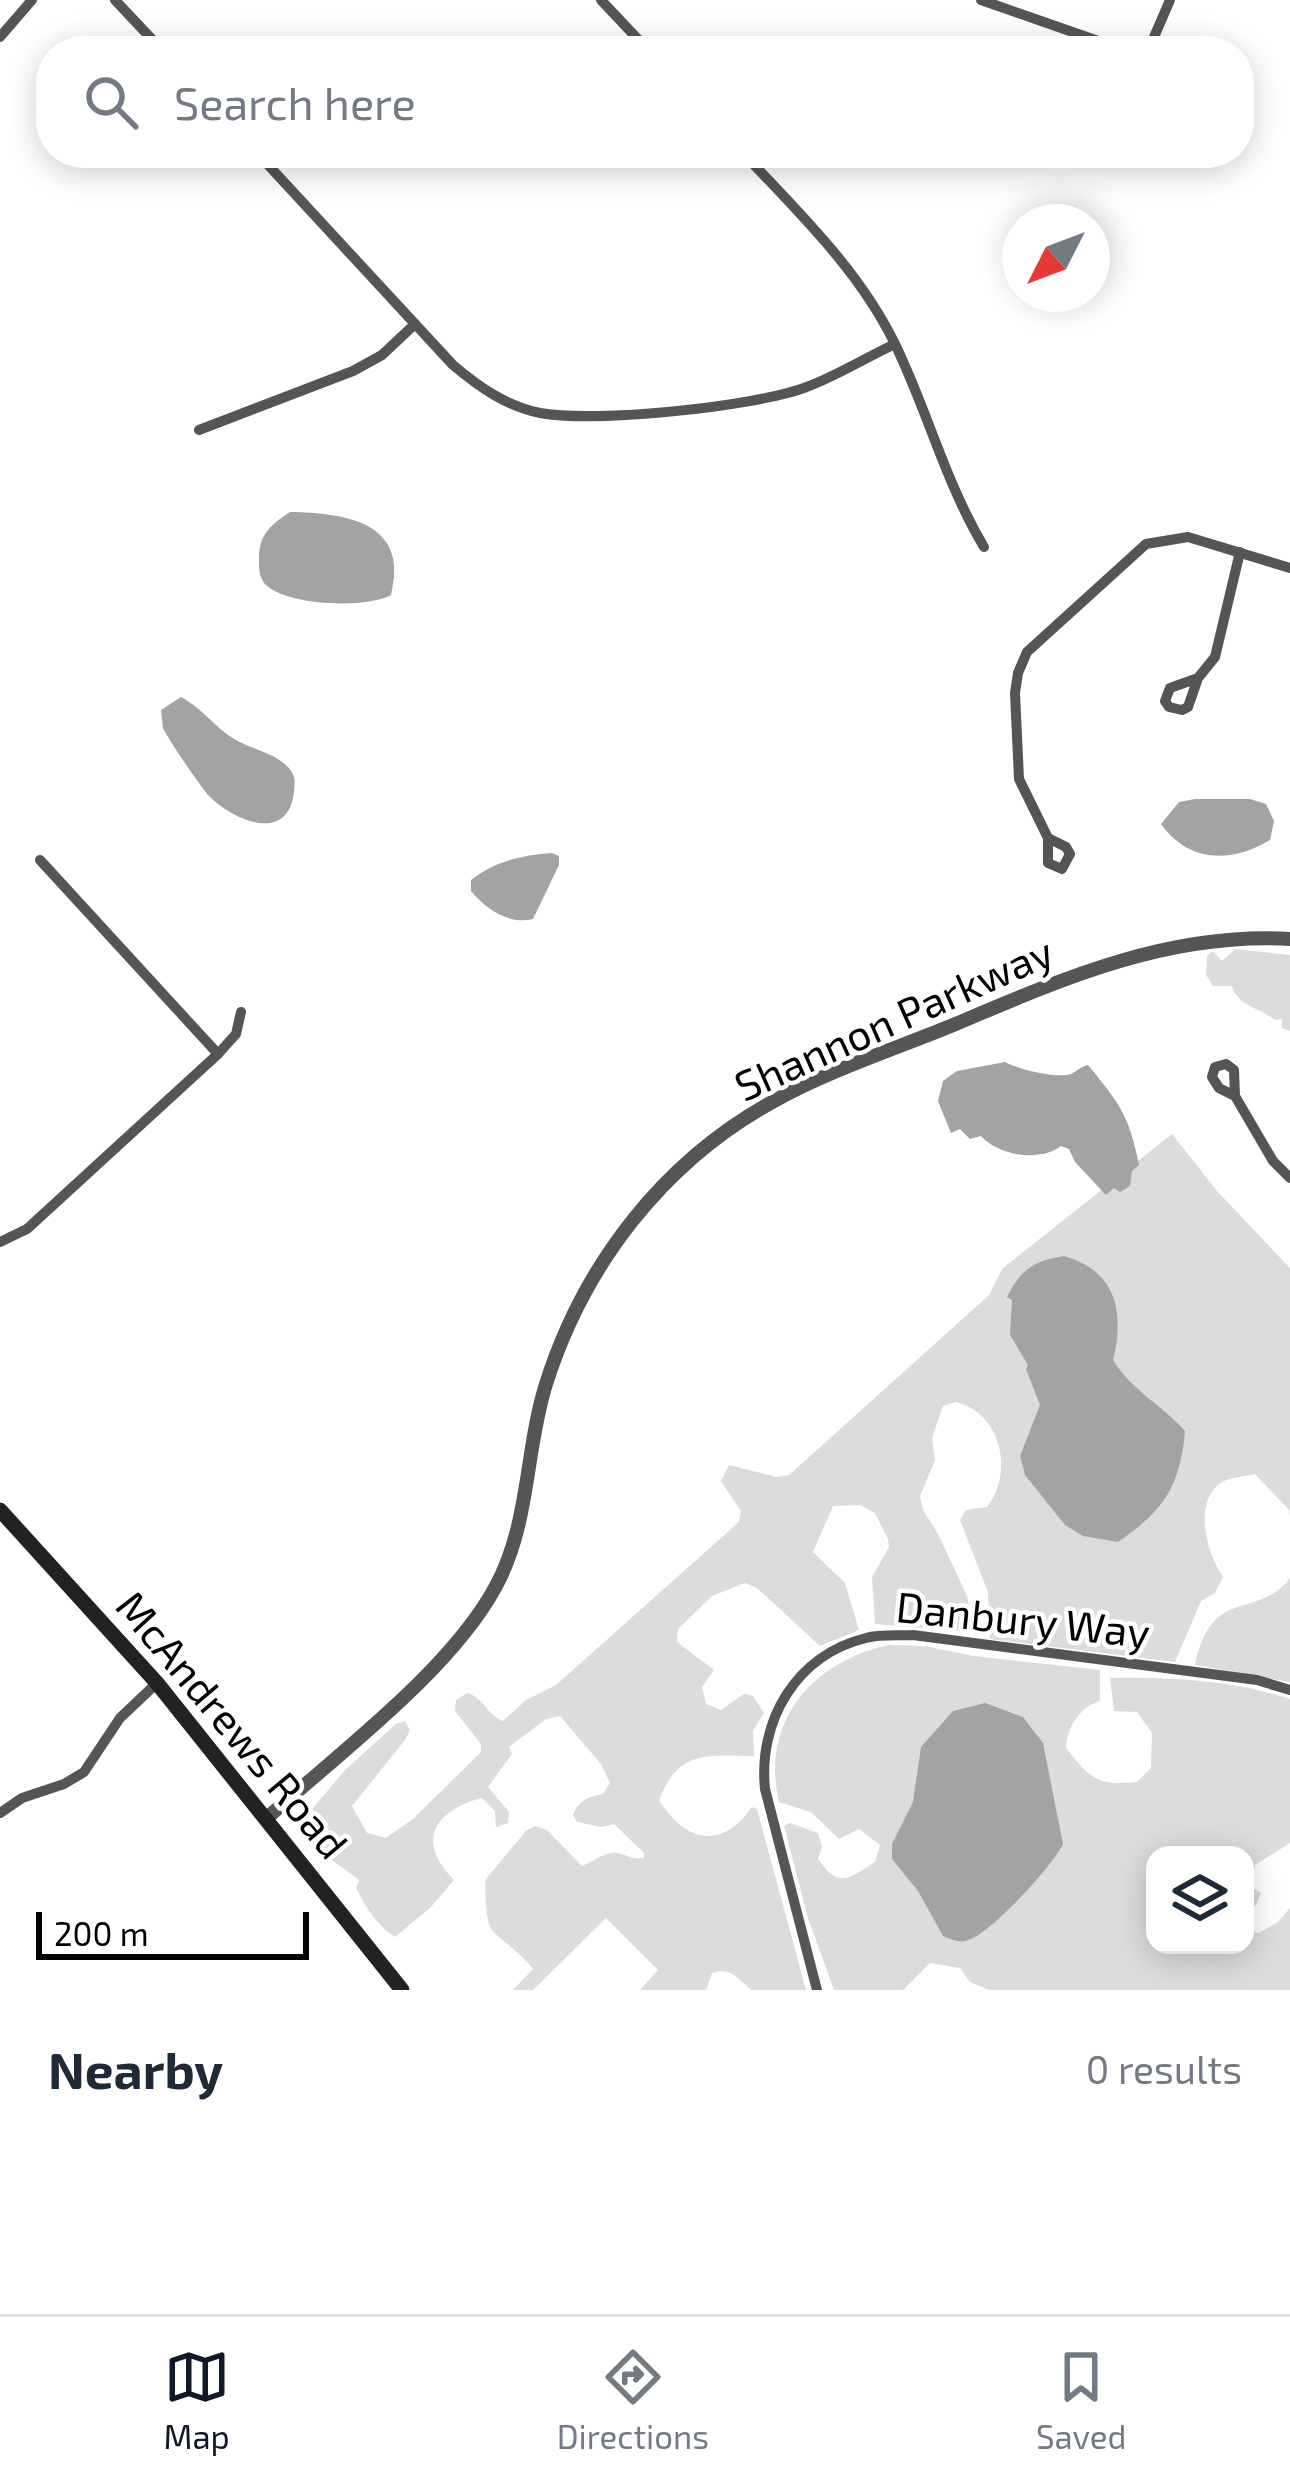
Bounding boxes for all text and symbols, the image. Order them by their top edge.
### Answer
search box [36,36,1254,168]
icon: search [78,69,144,135]
text: Search here [174,75,416,129]
north arrow [1002,204,1110,312]
street label: Shannon Parkway [726,925,1060,1110]
street label: McAndrews Road [107,1580,360,1867]
street label: Danbury Way [894,1580,1153,1656]
map controls [1146,1846,1254,1954]
button: layers [1146,1846,1254,1954]
scale bar [36,1906,309,1959]
text: 200 m [54,1913,149,1953]
text: Nearby [48,2038,223,2099]
text: 0 results [1086,2045,1242,2092]
tab: Map [164,2344,230,2456]
tab: Directions [557,2344,709,2456]
tab: Saved [1036,2344,1126,2456]

